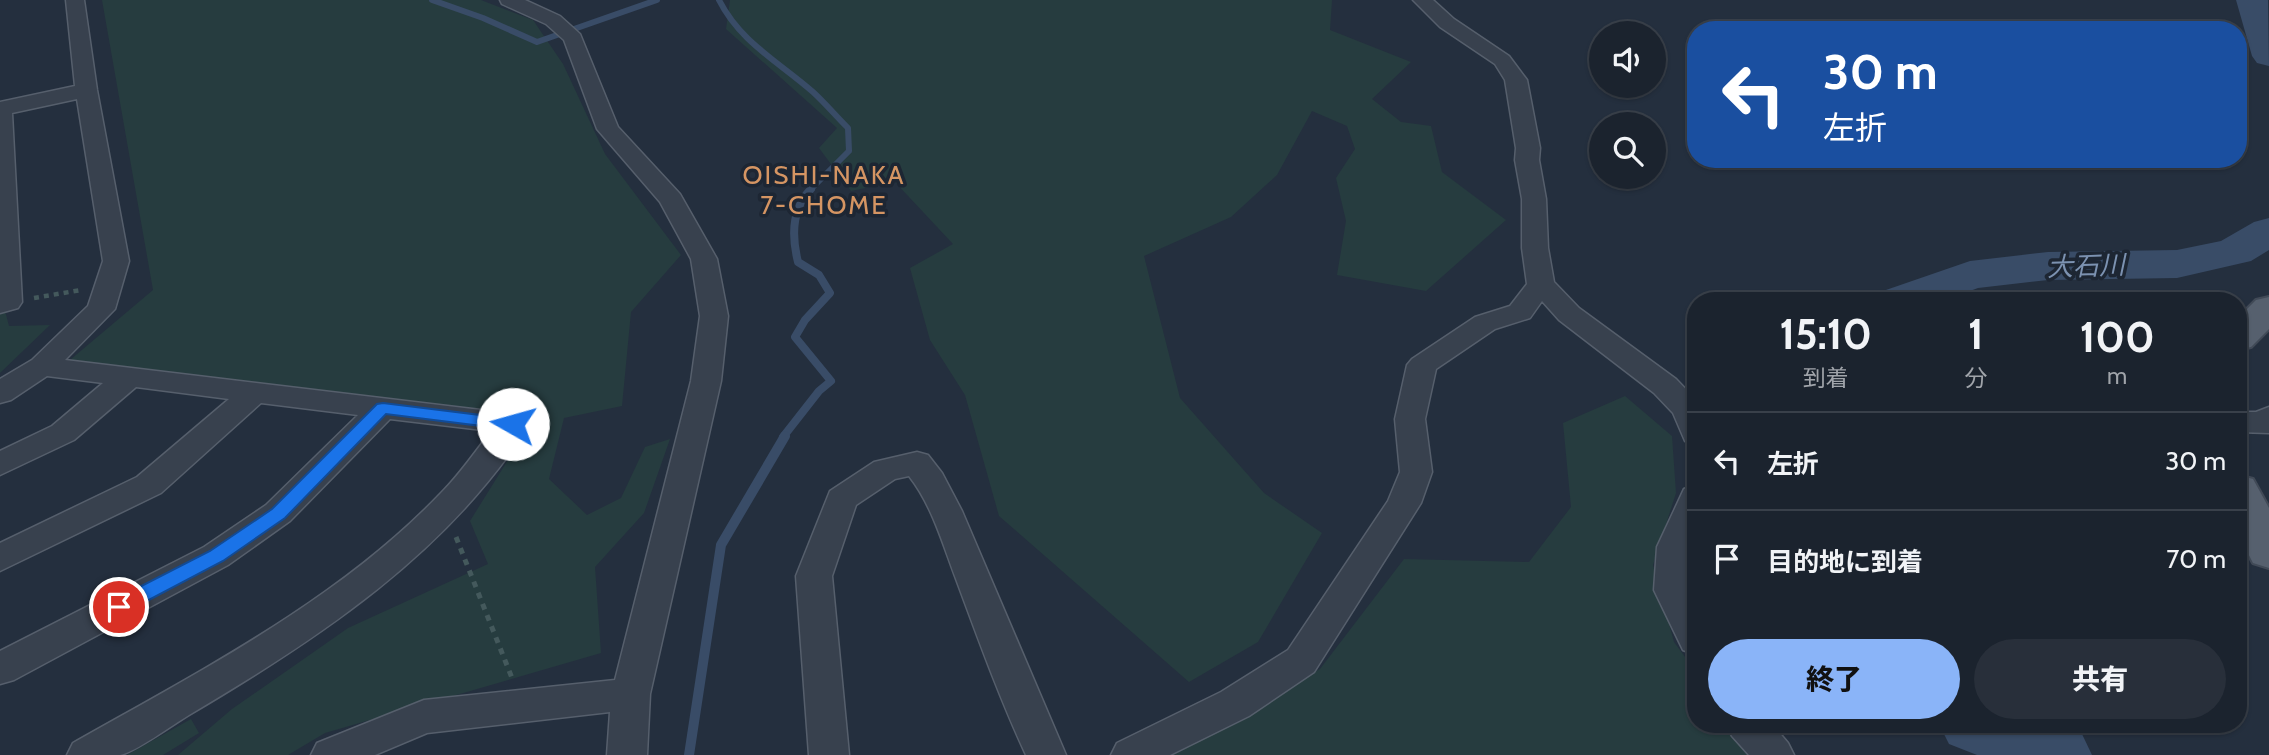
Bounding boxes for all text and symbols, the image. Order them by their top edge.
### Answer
map controls [1589,21,1666,189]
button: sound [1589,21,1666,98]
text: 30 m [1823,42,1938,101]
icon: left [1708,49,1799,140]
text: 左折 [1823,108,1887,147]
button: search [1589,112,1666,189]
district label: OISHI-NAKA 7-CHOME [743,159,905,221]
water label: 大石川 [2046,249,2129,283]
text: 15:10 [1779,308,1872,360]
text: 1 [1968,308,1984,360]
text: 100 [2080,311,2155,363]
text: m [2107,362,2127,390]
text: 到着 [1803,364,1849,392]
text: 分 [1964,364,1987,392]
position arrow [476,387,550,461]
icon: left [1708,442,1746,480]
text: 30 m [2165,445,2226,477]
text: 左折 [1767,448,1819,480]
icon: arrive [1708,540,1746,578]
text: 70 m [2166,543,2226,575]
text: 目的地に到着 [1767,546,1923,578]
pin [89,577,149,637]
icon: arrive [100,588,138,626]
button: 終了 [1708,639,1960,719]
button: 共有 [1974,639,2226,719]

